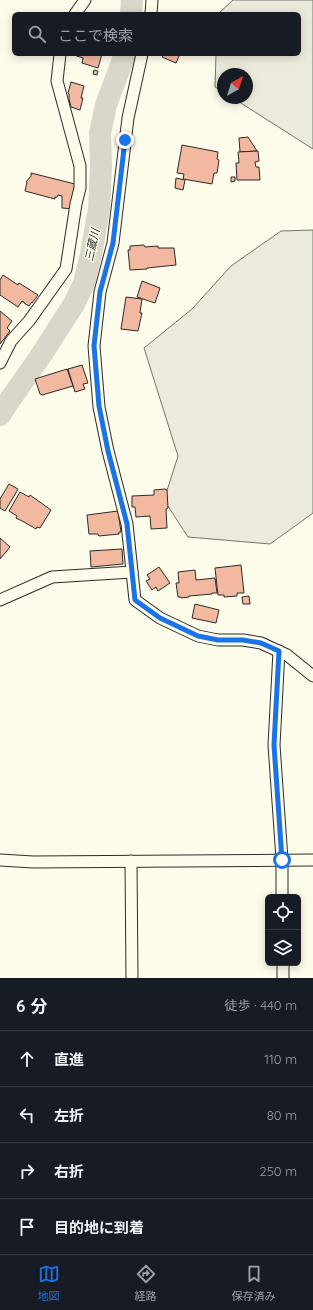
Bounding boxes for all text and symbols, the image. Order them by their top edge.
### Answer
search box [12,12,301,56]
icon: search [26,23,48,45]
text: ここで検索 [58,26,133,45]
north arrow [217,68,253,104]
route end [116,131,134,149]
water label: 三蔵川 [82,226,102,263]
route start [273,851,291,869]
map controls [265,894,301,966]
button: locate [265,894,301,930]
button: layers [265,930,301,966]
text: 6 分 [16,995,47,1016]
text: 徒歩 · 440 m [225,997,297,1013]
icon: ahead [16,1048,38,1070]
text: 直進 [54,1050,84,1069]
text: 110 m [264,1051,297,1067]
icon: left [16,1104,38,1126]
text: 左折 [54,1106,84,1125]
text: 80 m [267,1107,297,1123]
icon: right [16,1160,38,1182]
text: 右折 [54,1162,84,1181]
text: 250 m [260,1163,297,1179]
icon: arrive [16,1216,38,1238]
text: 目的地に到着 [54,1218,144,1237]
tab: 地図 [38,1263,60,1303]
tab: 経路 [135,1263,157,1303]
tab: 保存済み [232,1263,276,1303]

